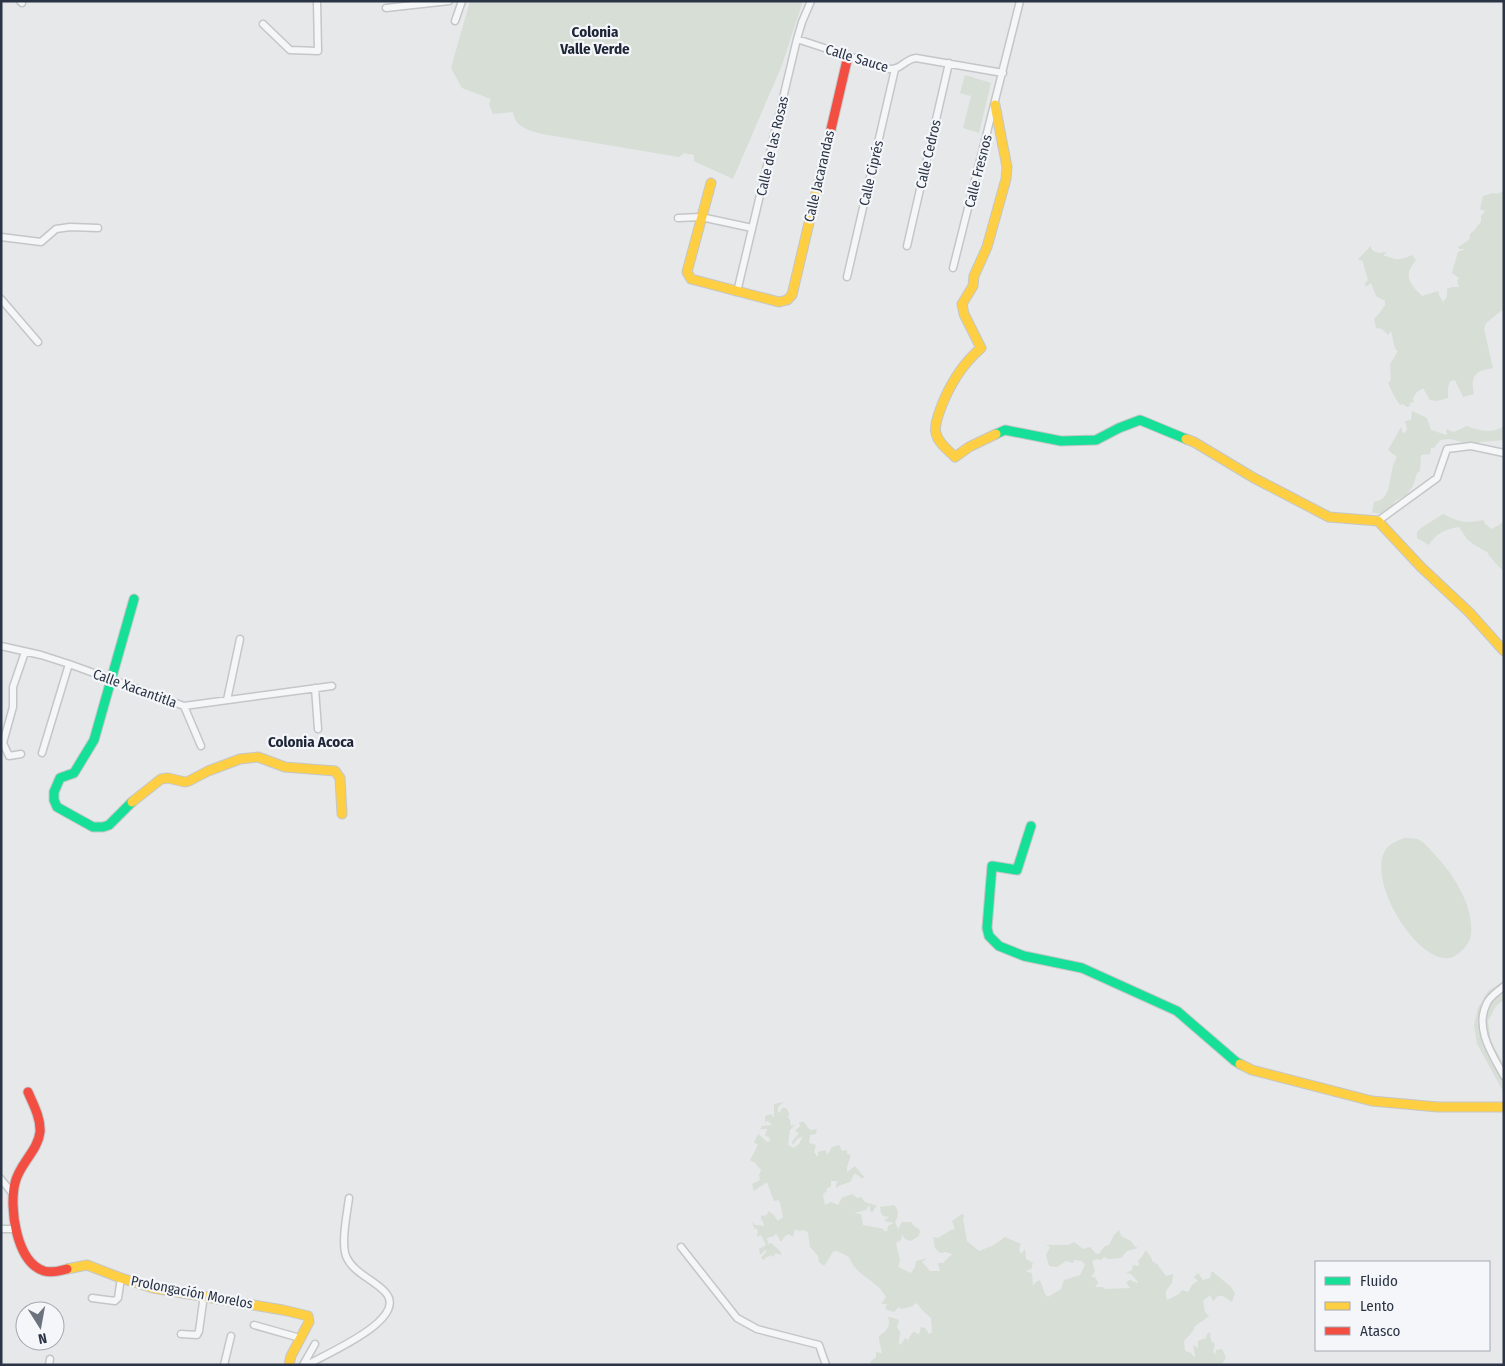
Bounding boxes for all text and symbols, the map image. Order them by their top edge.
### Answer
district label: Colonia Valle Verde [559,23,630,58]
street label: Calle Sauce [823,41,890,76]
street label: Calle de las Rosas [753,94,792,198]
street label: Calle Cedros [912,118,945,190]
street label: Calle Jacarandas [801,129,838,224]
street label: Calle Fresnos [961,133,996,210]
street label: Calle Ciprés [856,139,887,208]
street label: Calle Xacantitla [91,665,179,712]
district label: Colonia Acoca [268,733,355,751]
legend [1315,1261,1490,1351]
street label: Prolongación Morelos [130,1272,254,1313]
text: Fluido [1360,1272,1398,1290]
text: Lento [1360,1297,1394,1315]
north arrow [15,1301,65,1351]
text: Atasco [1360,1322,1400,1340]
text: N [37,1329,48,1347]

